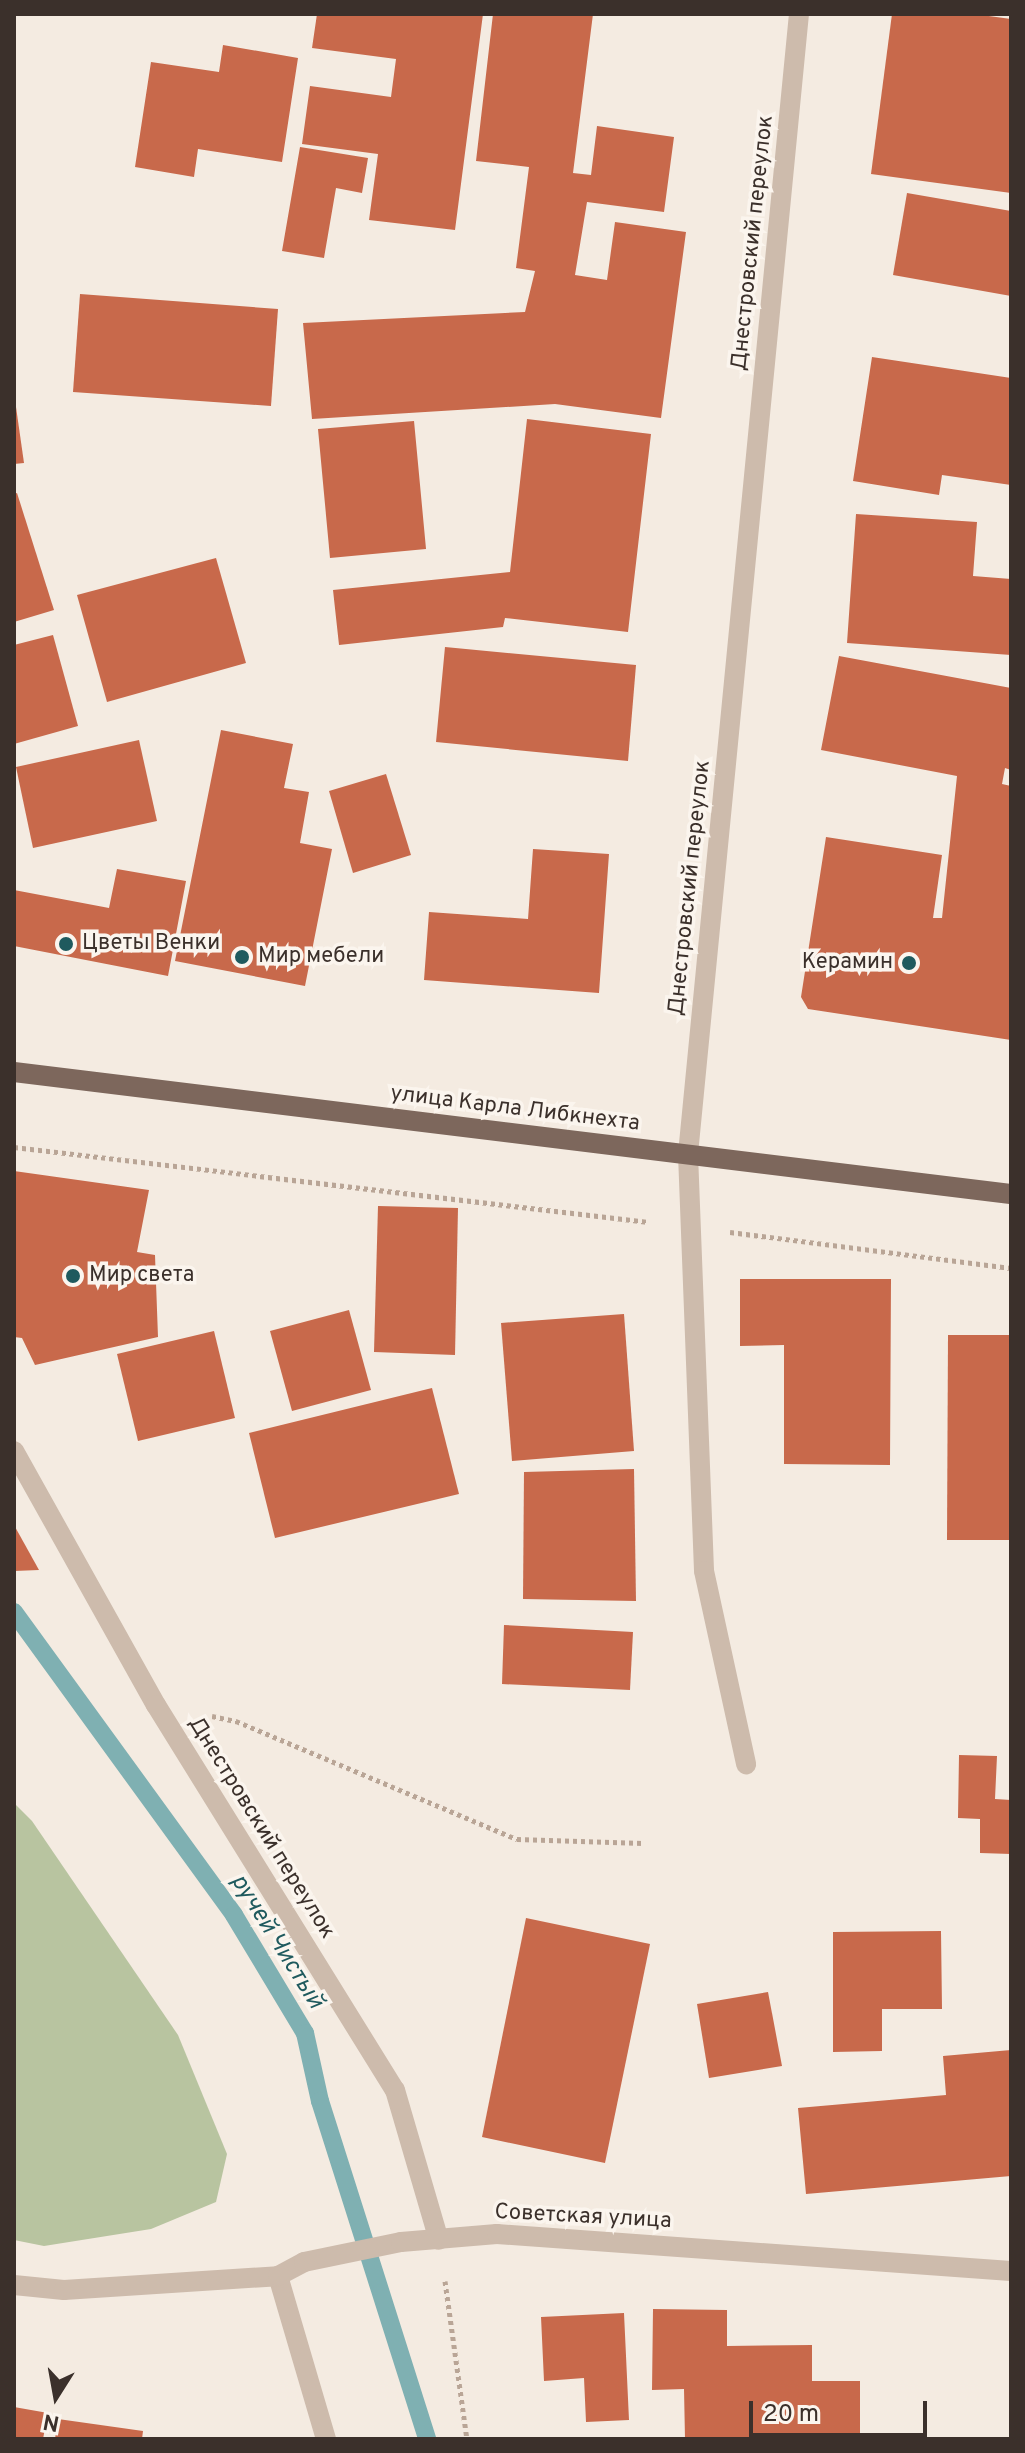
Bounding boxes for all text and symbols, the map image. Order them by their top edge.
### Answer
street label: Днестровский переулок [726,114,780,372]
street label: Днестровский переулок [663,759,717,1017]
place label: Цветы Венки [82,931,220,957]
marker: Цветы Венки [57,935,75,953]
place label: Мир мебели [258,944,384,970]
marker: Мир мебели [233,948,251,966]
place label: Керамин [802,950,893,976]
marker: Керамин [900,954,918,972]
street label: улица Карла Либкнехта [389,1081,641,1137]
place label: Мир света [89,1263,194,1289]
marker: Мир света [64,1267,82,1285]
street label: Днестровский переулок [182,1712,340,1944]
water label: ручей Чистый [223,1869,329,2015]
street label: Советская улица [494,2199,672,2235]
north arrow [16,2357,96,2437]
scale bar [753,2385,931,2435]
text: 20 m [763,2400,819,2430]
text: N [41,2406,62,2436]

